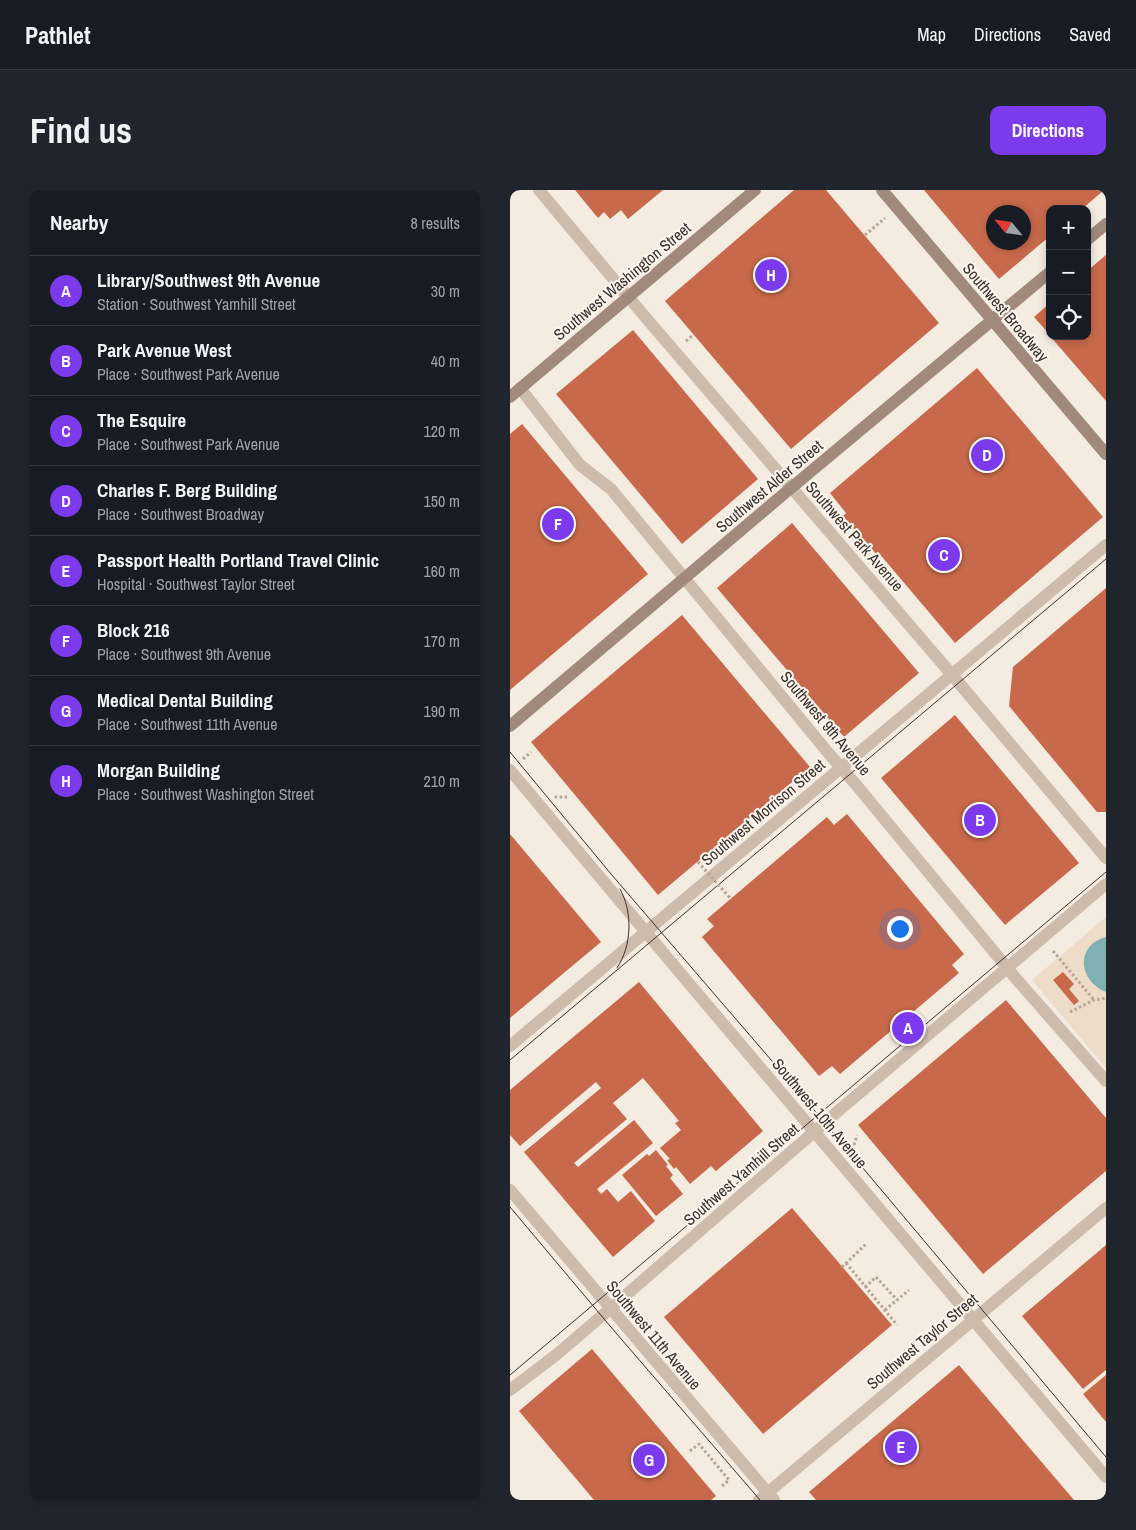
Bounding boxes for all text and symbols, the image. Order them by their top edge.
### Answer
text: Pathlet [25,19,91,51]
text: Map [917,22,946,47]
text: Directions [974,22,1041,47]
text: Saved [1069,22,1111,47]
button: Directions [990,106,1106,155]
text: Find us [30,107,132,154]
north arrow [986,205,1031,250]
map controls [1046,205,1091,340]
button: + [1046,205,1091,250]
text: Nearby [50,208,108,237]
text: 8 results [410,212,460,234]
street label: Southwest Washington Street [549,217,696,345]
button: − [1046,250,1091,295]
pin: H [755,256,787,294]
street label: Southwest Broadway [958,258,1054,367]
text: Library/Southwest 9th Avenue [97,267,320,293]
text: A [61,280,71,302]
text: 30 m [431,280,460,302]
text: Station · Southwest Yamhill Street [97,293,296,315]
button: locate [1046,295,1091,340]
text: Park Avenue West [97,337,232,363]
text: B [61,350,71,372]
text: 40 m [431,350,460,372]
text: Place · Southwest Park Avenue [97,363,280,385]
text: The Esquire [97,407,186,433]
text: C [61,420,71,442]
text: 120 m [424,420,460,442]
text: Place · Southwest Park Avenue [97,433,280,455]
street label: Southwest Alder Street [711,434,827,537]
pin: D [971,436,1003,474]
street label: Southwest Park Avenue [801,476,909,596]
text: Charles F. Berg Building [97,477,277,503]
text: D [61,490,71,512]
text: 150 m [424,490,460,512]
text: Place · Southwest Broadway [97,503,264,525]
pin: F [542,505,574,543]
pin: C [928,536,960,574]
text: Passport Health Portland Travel Clinic [97,547,379,573]
text: E [62,560,70,582]
text: 160 m [424,560,460,582]
text: Hospital · Southwest Taylor Street [97,573,295,595]
text: Block 216 [97,617,170,643]
text: F [62,630,70,652]
text: 170 m [424,630,460,652]
text: Place · Southwest 9th Avenue [97,643,271,665]
street label: Southwest 9th Avenue [776,666,876,780]
text: Medical Dental Building [97,687,273,713]
text: G [61,700,71,722]
text: 190 m [424,700,460,722]
text: Place · Southwest 11th Avenue [97,713,277,735]
street label: Southwest Morrison Street [696,753,830,870]
text: Morgan Building [97,757,220,783]
text: H [61,770,71,792]
text: 210 m [424,770,460,792]
text: Place · Southwest Washington Street [97,783,314,805]
pin: B [964,801,996,839]
your location [887,916,913,942]
pin: A [892,1009,924,1047]
street label: Southwest 10th Avenue [767,1053,873,1173]
street label: Southwest Yamhill Street [679,1118,804,1230]
street label: Southwest 11th Avenue [602,1276,706,1394]
street label: Southwest Taylor Street [862,1288,982,1394]
pin: E [885,1428,917,1466]
pin: G [633,1441,665,1479]

